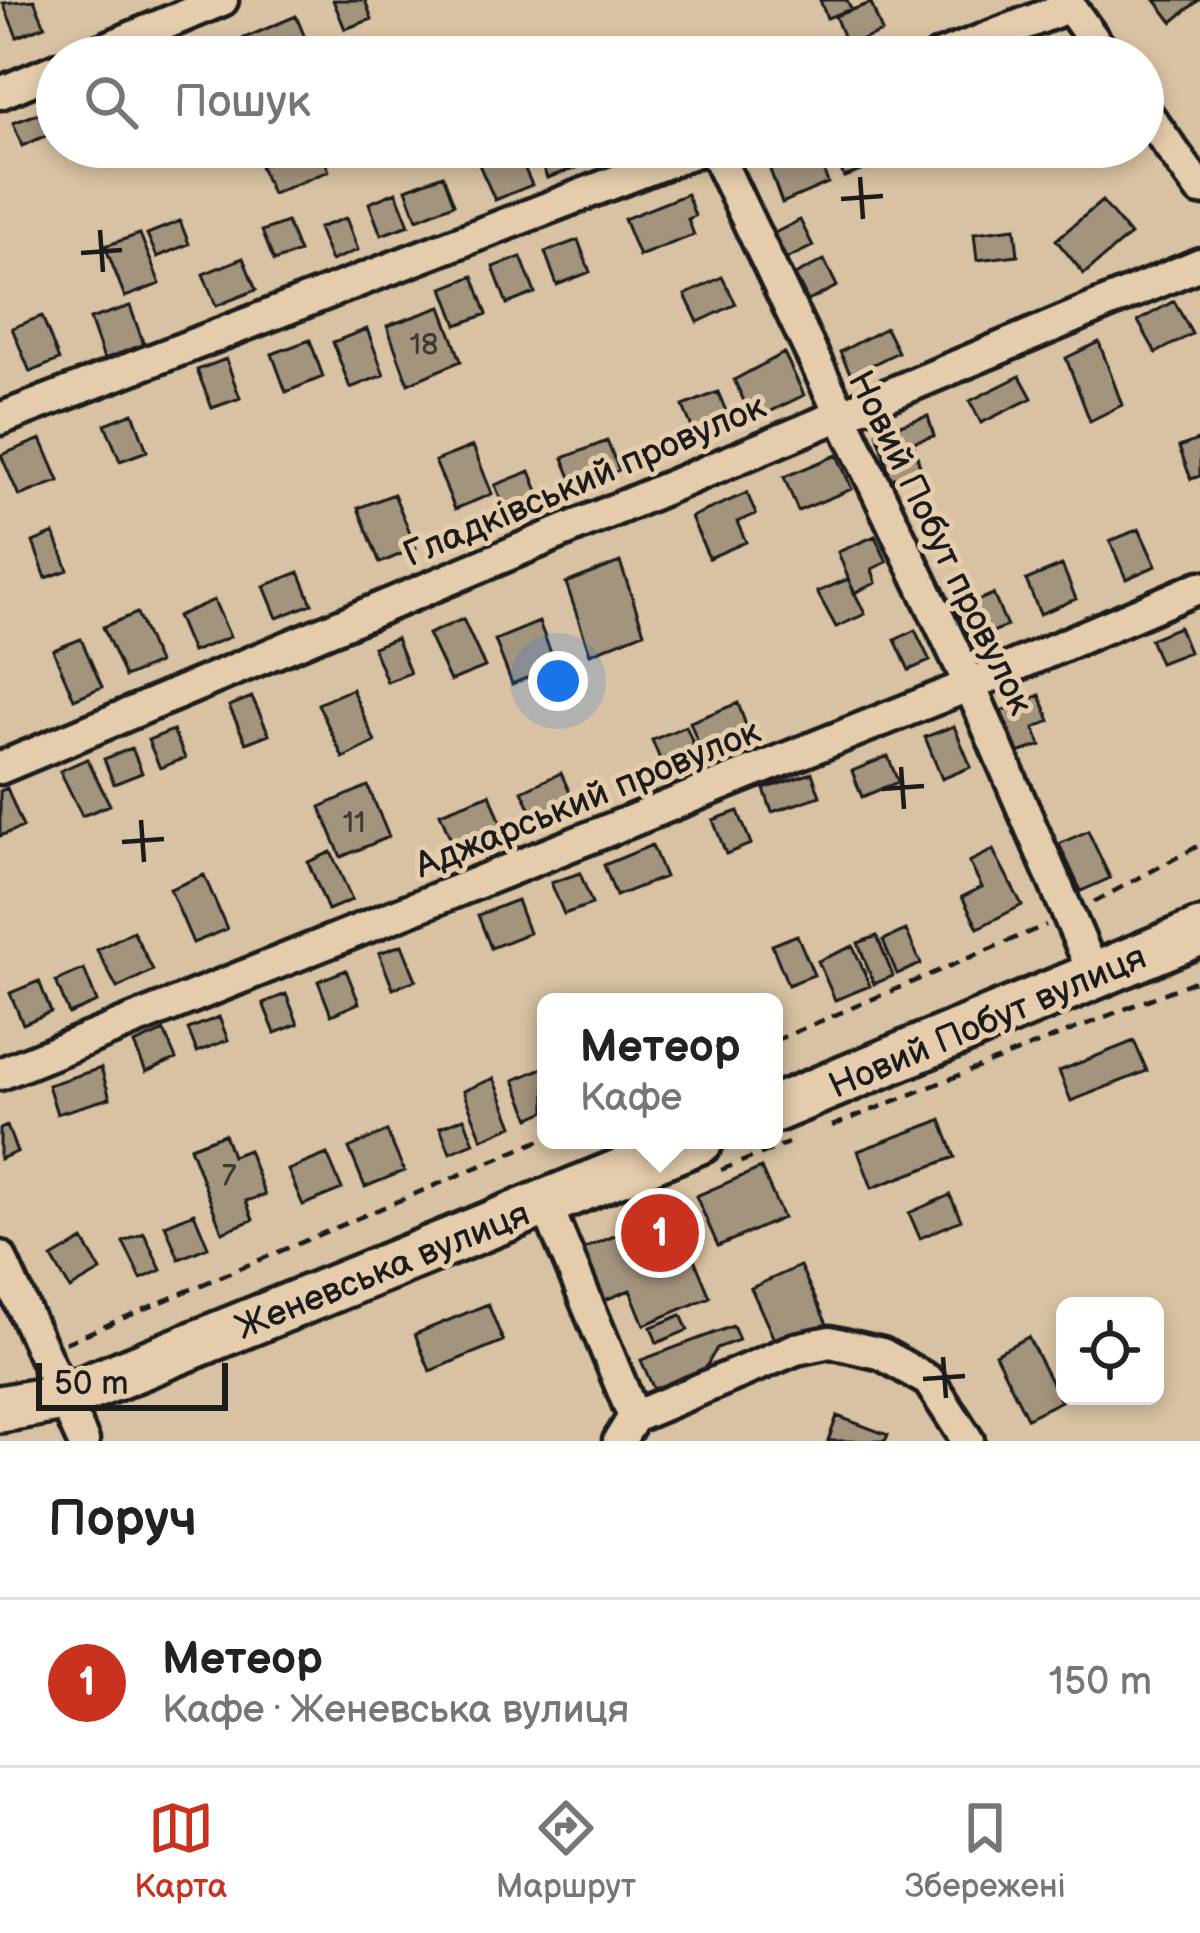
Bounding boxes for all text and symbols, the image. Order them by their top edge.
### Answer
search box [36,36,1164,168]
icon: search [78,69,144,135]
text: Пошук [174,75,311,130]
house number: 18 [409,327,439,363]
street label: Новий Побут провулок [838,364,1042,722]
street label: Гладківський провулок [397,385,772,577]
your location [528,651,588,711]
street label: Аджарський провулок [408,710,767,889]
house number: 11 [342,805,366,841]
street label: Новий Побут вулиця [823,936,1153,1109]
popup [537,993,783,1149]
text: Метеор [580,1020,740,1075]
text: Кафе [580,1075,682,1122]
house number: 7 [222,1158,237,1194]
pin: 1 [621,1188,699,1278]
street label: Женевська вулиця [230,1193,536,1350]
map controls [1056,1297,1164,1405]
button: locate [1056,1297,1164,1405]
scale bar [36,1357,228,1410]
text: 50 m [54,1364,129,1404]
text: Поруч [48,1489,197,1550]
text: Метеор [162,1632,323,1687]
text: 1 [79,1659,95,1706]
text: 150 m [1049,1659,1152,1706]
text: Кафе · Женевська вулиця [162,1687,629,1734]
tab: Карта [134,1795,227,1907]
tab: Маршрут [496,1795,636,1907]
tab: Збережені [905,1795,1066,1907]

